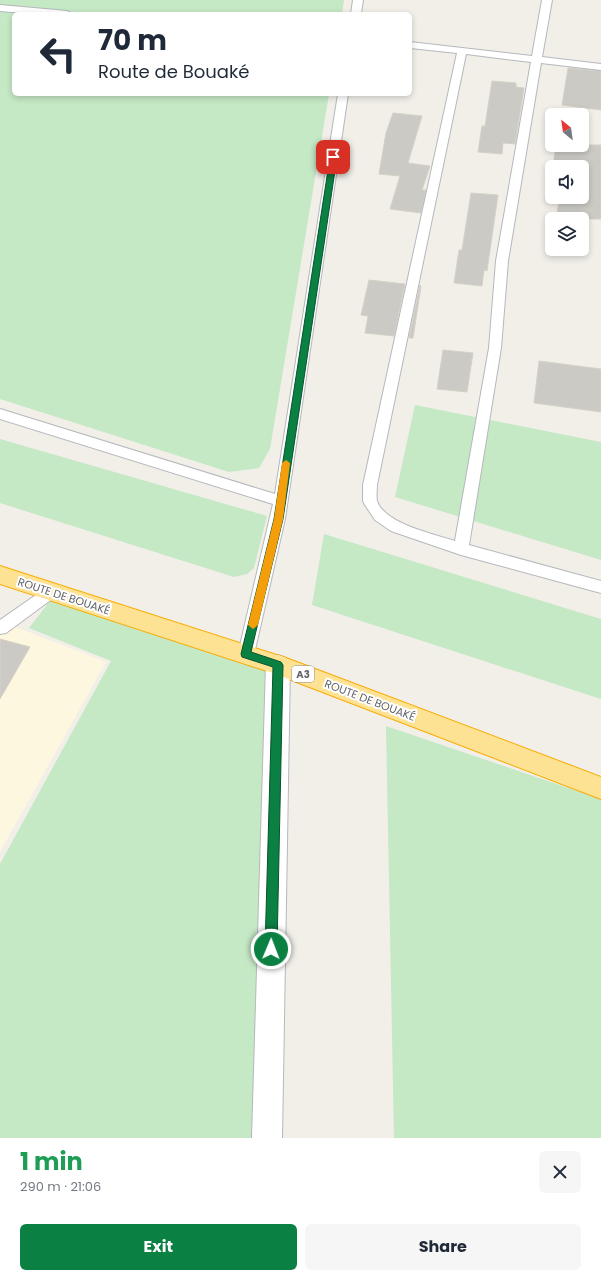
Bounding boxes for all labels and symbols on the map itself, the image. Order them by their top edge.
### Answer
north arrow [545,108,589,152]
pin [316,140,350,174]
street label: ROUTE DE BOUAKÉ [16,574,112,618]
road number: A3 [292,666,314,682]
street label: ROUTE DE BOUAKÉ [322,675,418,725]
position arrow [250,928,292,970]

